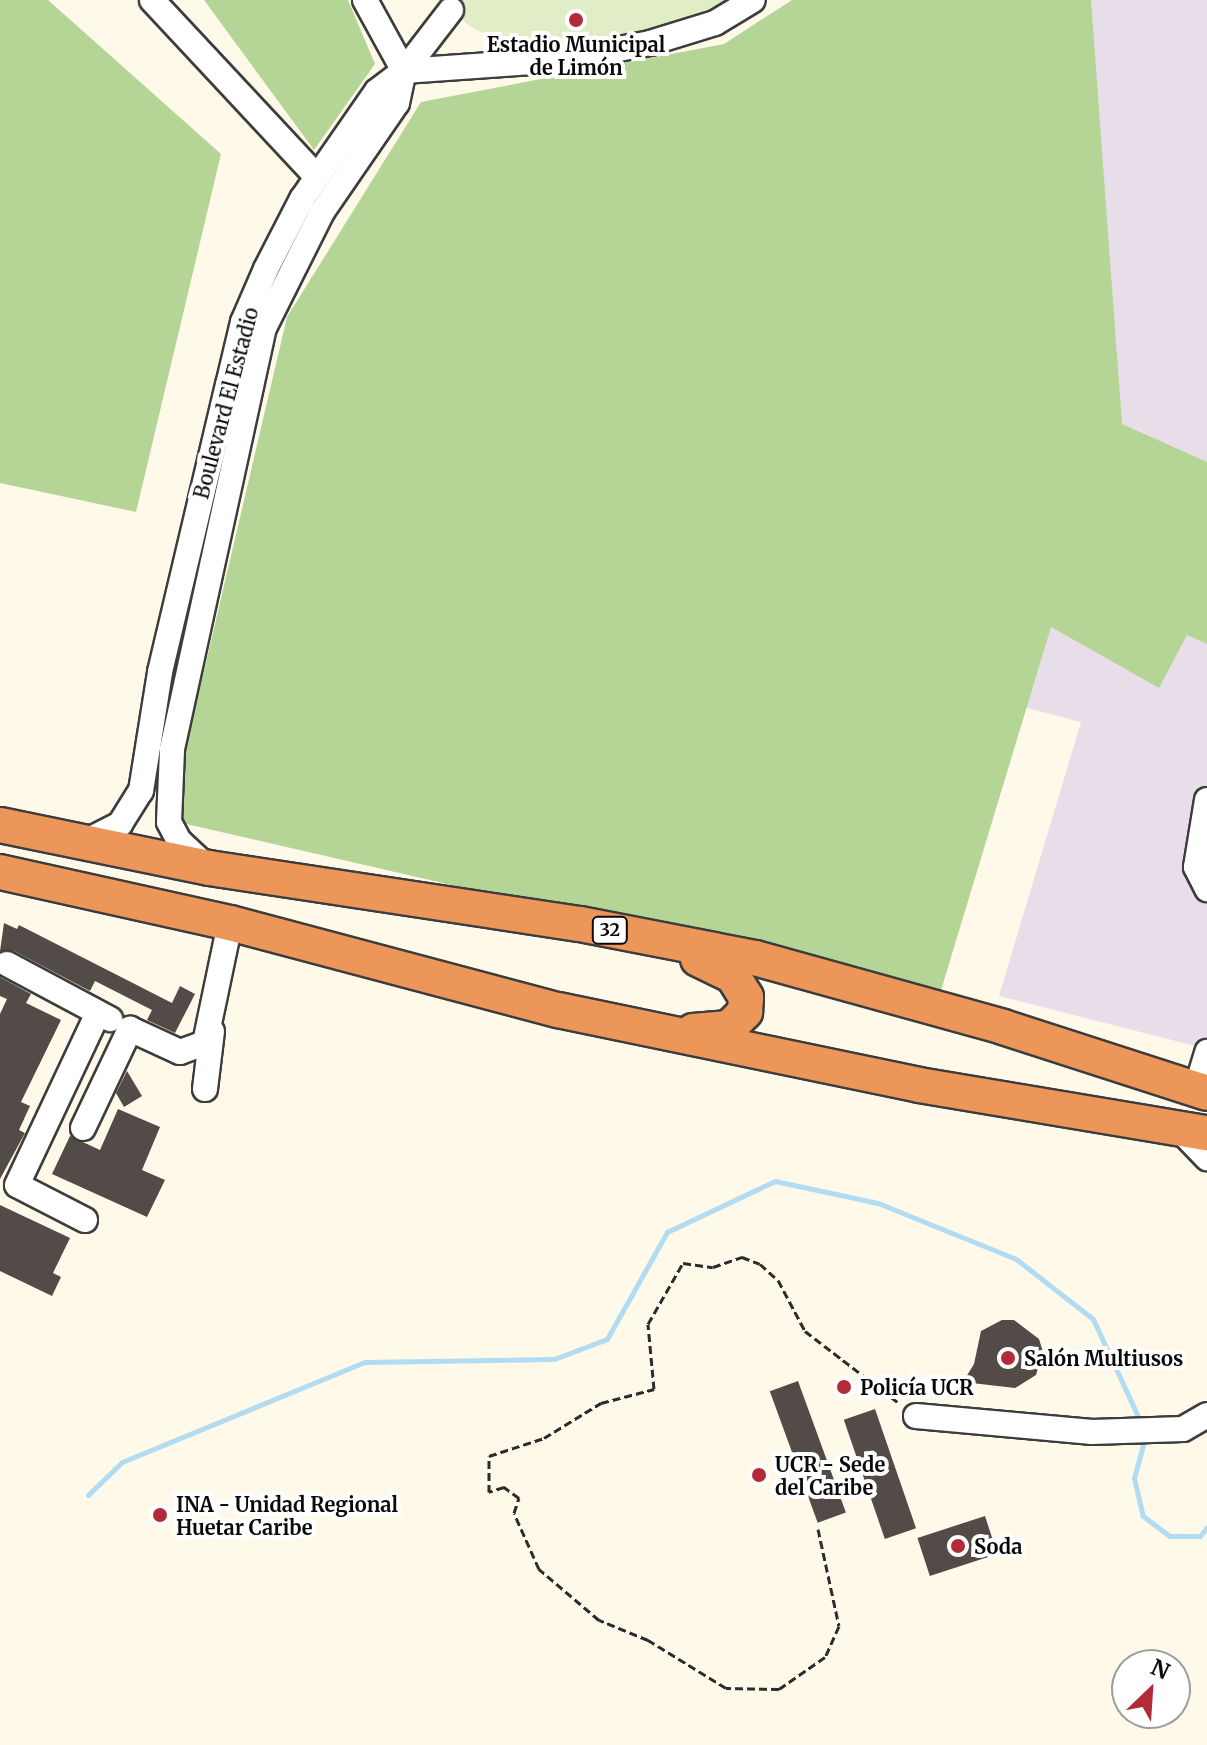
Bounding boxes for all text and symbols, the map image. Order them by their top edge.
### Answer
marker: Estadio Municipal de Limón [567,11,585,29]
place label: Estadio Municipal de Limón [487,32,665,79]
street label: Boulevard El Estadio [189,305,263,501]
road number: 32 [590,916,630,944]
place label: Salón Multiusos [1024,1346,1183,1370]
marker: Salón Multiusos [999,1349,1017,1367]
place label: Policía UCR [860,1375,974,1399]
marker: Policía UCR [835,1378,853,1396]
place label: UCR - Sede del Caribe [775,1452,885,1499]
marker: UCR - Sede del Caribe [750,1466,768,1484]
place label: INA - Unidad Regional Huetar Caribe [176,1492,398,1539]
marker: INA - Unidad Regional Huetar Caribe [151,1506,169,1524]
place label: Soda [974,1534,1022,1558]
marker: Soda [949,1537,967,1555]
north arrow [1111,1649,1191,1729]
text: N [1146,1653,1174,1685]

